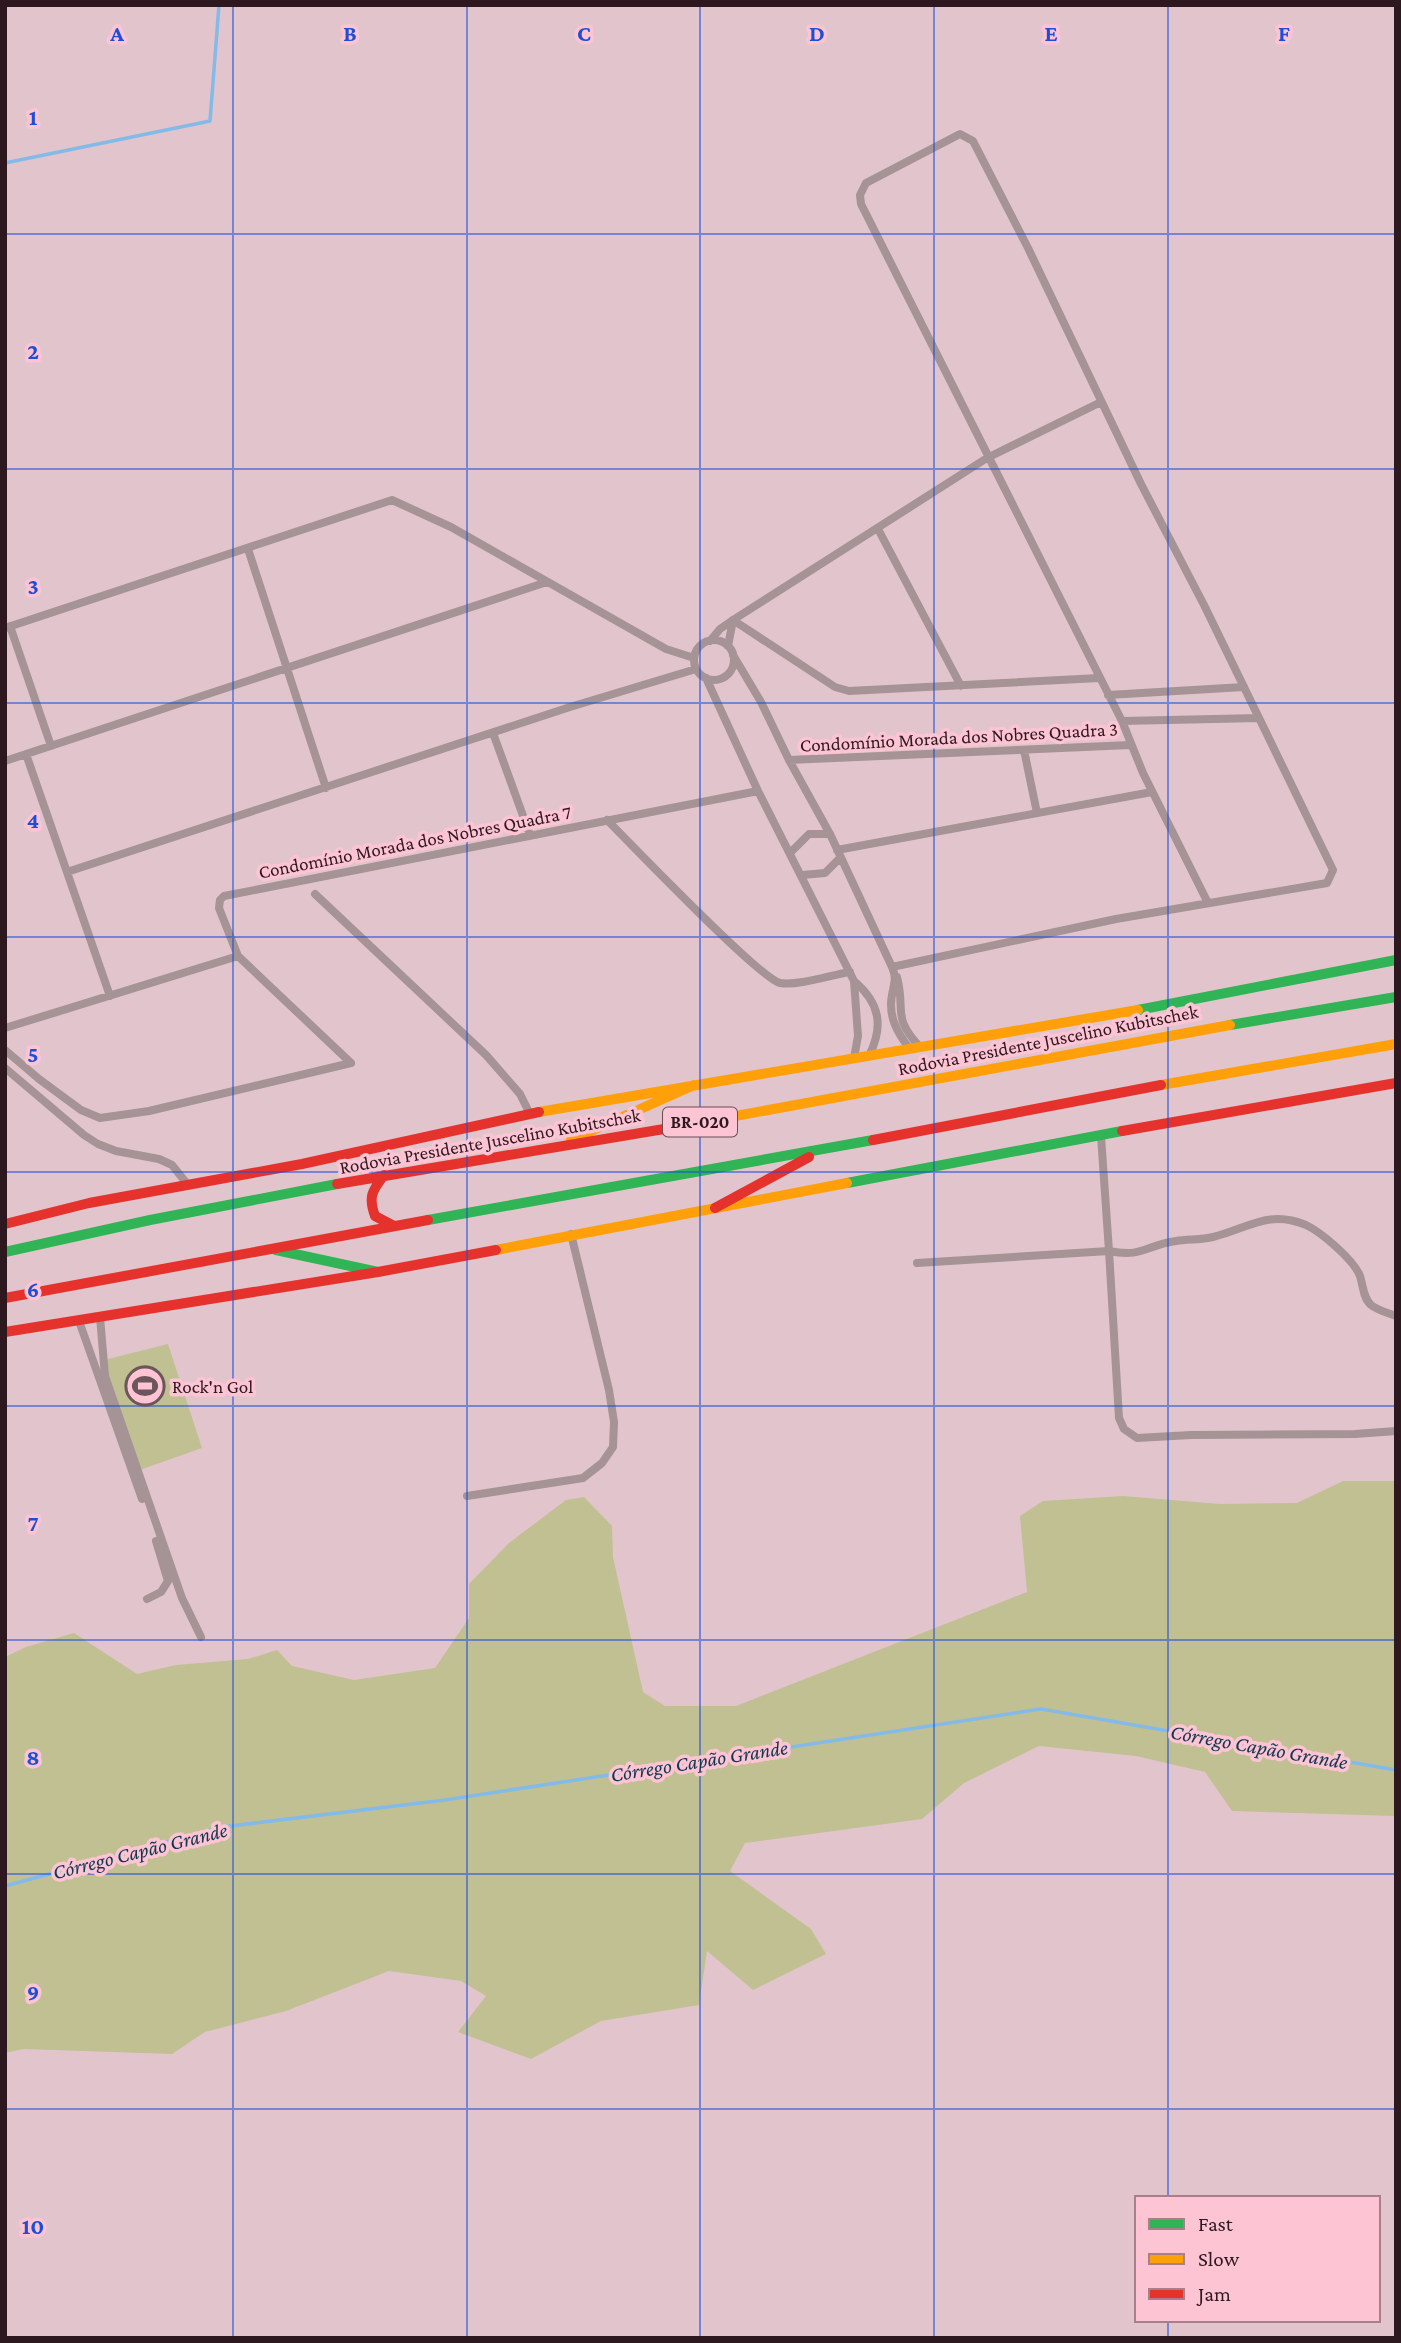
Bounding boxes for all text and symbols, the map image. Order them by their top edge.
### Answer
text: A [109,20,124,46]
text: B [343,20,357,46]
text: C [577,20,591,46]
text: D [809,20,825,46]
text: E [1044,20,1058,46]
text: F [1278,20,1290,46]
text: 1 [29,104,38,130]
text: 2 [27,338,39,364]
text: 3 [27,573,39,599]
street label: Condomínio Morada dos Nobres Quadra 3 [799,718,1119,756]
street label: Condomínio Morada dos Nobres Quadra 7 [257,801,573,883]
text: 4 [27,807,39,833]
street label: Rodovia Presidente Juscelino Kubitschek [896,1000,1201,1079]
text: 5 [27,1041,39,1067]
street label: Rodovia Presidente Juscelino Kubitschek [338,1104,643,1178]
road number: BR-020 [663,1107,737,1136]
text: 6 [27,1276,39,1302]
sports icon: Rock'n Gol [124,1365,166,1407]
place label: Rock'n Gol [172,1376,253,1397]
text: 7 [27,1510,39,1536]
water label: Córrego Capão Grande [1169,1720,1349,1774]
water label: Córrego Capão Grande [609,1735,789,1787]
text: 8 [26,1744,40,1770]
water label: Córrego Capão Grande [50,1818,230,1884]
text: 9 [27,1979,39,2005]
legend [1135,2196,1380,2322]
text: Fast [1198,2212,1234,2236]
text: 10 [22,2213,44,2239]
text: Slow [1198,2247,1240,2271]
text: Jam [1196,2282,1231,2306]

